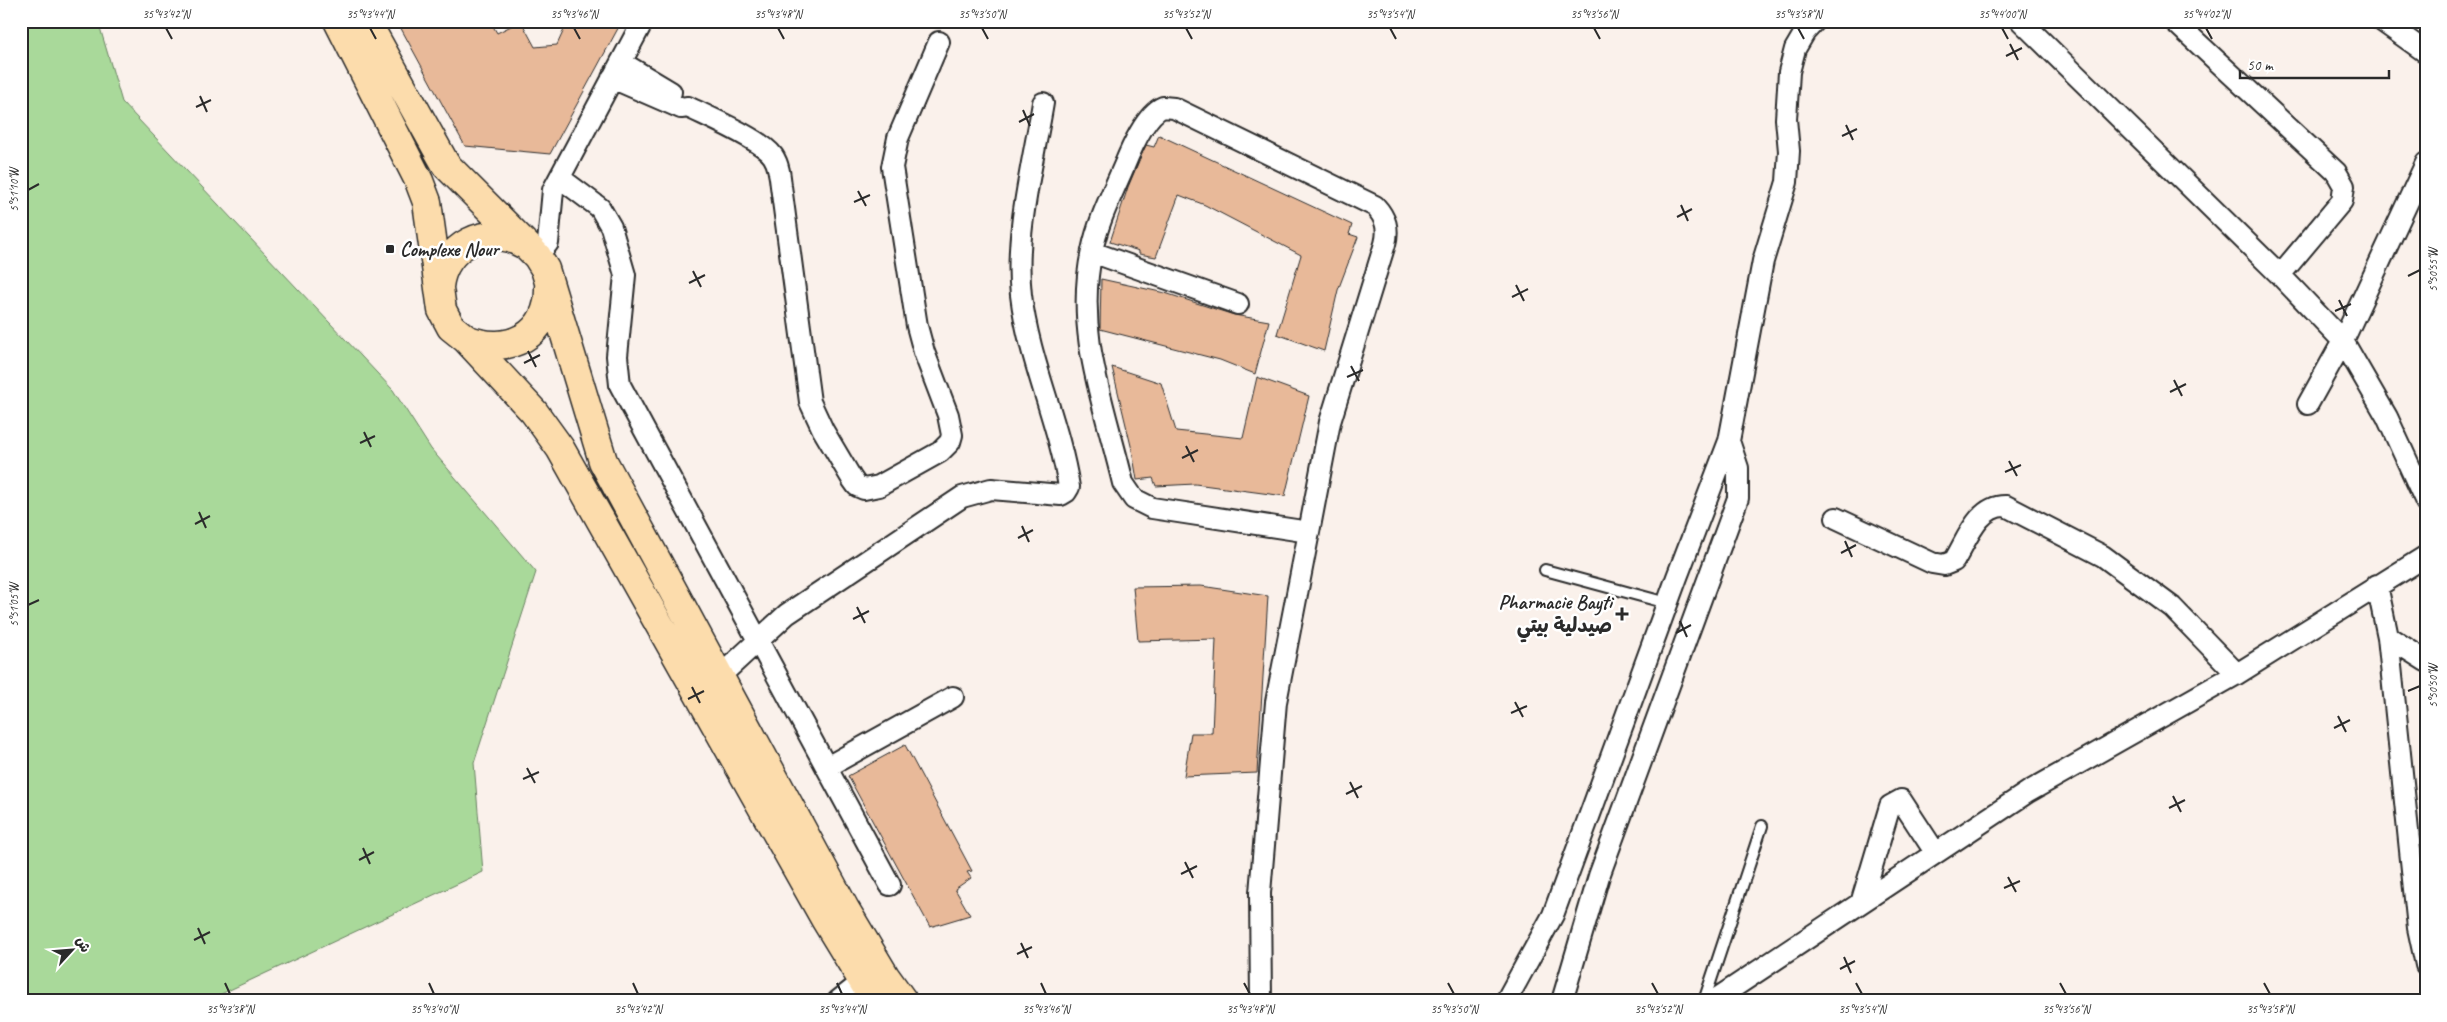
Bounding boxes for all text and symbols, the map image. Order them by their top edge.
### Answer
text: 35°43'42"N [142,6,191,22]
text: 35°43'44"N [346,6,395,22]
text: 35°43'46"N [550,6,599,22]
text: 35°43'48"N [754,6,803,22]
text: 35°43'50"N [958,6,1007,22]
text: 35°43'52"N [1162,6,1211,22]
text: 35°43'54"N [1366,6,1415,22]
text: 35°43'56"N [1570,6,1619,22]
text: 35°43'58"N [1774,6,1823,22]
text: 35°44'00"N [1978,6,2027,22]
text: 35°44'02"N [2182,6,2231,22]
scale bar [2240,48,2388,80]
text: 50 m [2247,56,2274,75]
text: 5°51'10"W [6,166,22,212]
place label: Complexe Nour [400,237,501,262]
marker: Complexe Nour [384,243,396,255]
text: 5°50'55"W [2425,246,2441,292]
text: 5°51'05"W [6,581,22,627]
place label: Pharmacie Bayti صيدلية بيتي [1499,590,1615,643]
marker: Pharmacie Bayti صيدلية بيتي [1616,608,1628,620]
text: 5°50'50"W [2425,662,2441,708]
north arrow [48,924,98,974]
text: ش [72,934,94,955]
text: 35°43'38"N [206,1001,255,1017]
text: 35°43'40"N [410,1001,459,1017]
text: 35°43'42"N [614,1001,663,1017]
text: 35°43'44"N [818,1001,867,1017]
text: 35°43'46"N [1022,1001,1071,1017]
text: 35°43'48"N [1226,1001,1275,1017]
text: 35°43'50"N [1430,1001,1479,1017]
text: 35°43'52"N [1634,1001,1683,1017]
text: 35°43'54"N [1838,1001,1887,1017]
text: 35°43'56"N [2042,1001,2091,1017]
text: 35°43'58"N [2246,1001,2295,1017]

